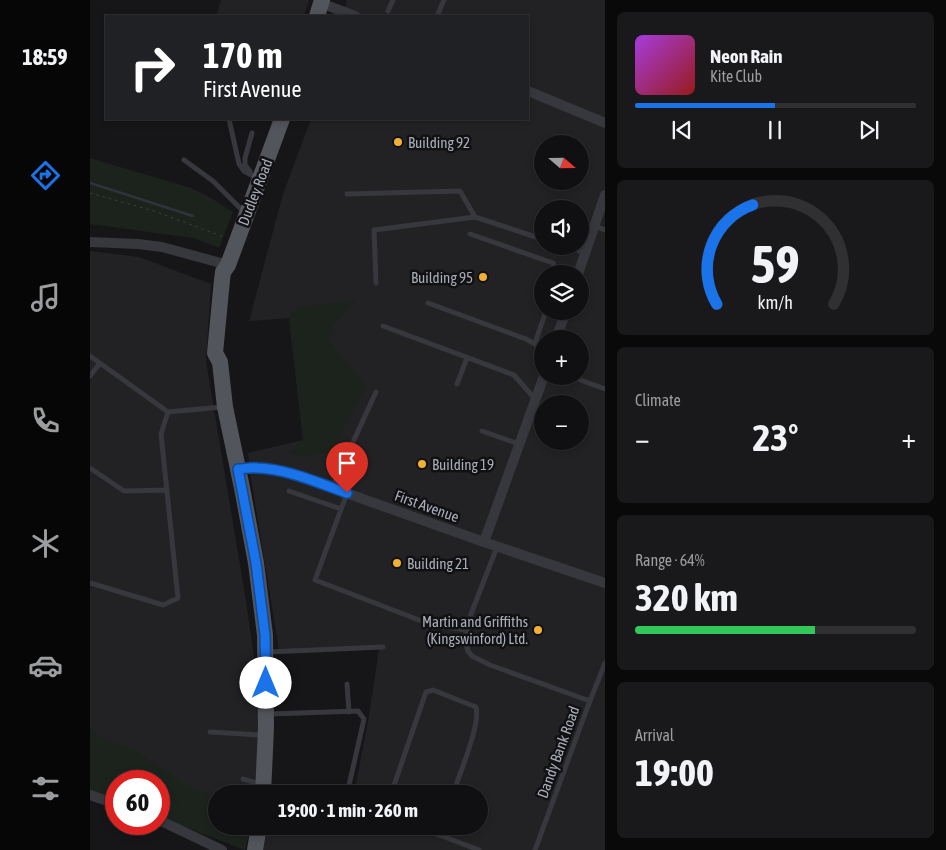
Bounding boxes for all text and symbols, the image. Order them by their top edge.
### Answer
icon: right [120,35,185,100]
text: 170 m [203,35,282,75]
text: 18:59 [22,44,68,70]
text: Neon Rain [710,45,782,67]
text: Kite Club [710,67,762,85]
text: First Avenue [203,76,301,102]
icon: previous [668,116,696,144]
icon: pause [761,116,789,144]
icon: next [855,116,883,144]
place label: Building 92 [408,134,470,151]
north arrow [534,135,589,190]
map controls [534,135,589,450]
marker: Building 92 [392,136,404,148]
street label: Dudley Road [234,156,276,228]
icon: directions [28,158,63,193]
button: sound [534,200,589,255]
text: 59 [751,234,800,294]
button: layers [534,265,589,320]
place label: Building 95 [411,269,473,286]
marker: Building 95 [477,271,489,283]
icon: music [28,280,63,315]
text: km/h [758,292,793,313]
button: + [534,330,589,385]
text: Climate [635,391,681,409]
button: − [534,395,589,450]
icon: phone [28,403,63,438]
text: 23° [752,416,799,459]
text: − [635,422,650,454]
text: + [901,422,916,454]
pin [326,442,368,493]
icon: arrive [333,449,361,477]
place label: Building 19 [432,456,494,473]
marker: Building 19 [416,458,428,470]
street label: First Avenue [393,487,462,526]
icon: climate [28,526,63,561]
text: Range · 64% [635,551,705,569]
place label: Building 21 [407,555,469,572]
marker: Building 21 [391,557,403,569]
text: 320 km [635,576,738,619]
place label: Martin and Griffiths (Kingswinford) Ltd. [422,613,528,647]
marker: Martin and Griffiths (Kingswinford) Ltd. [532,624,544,636]
icon: car [28,648,63,683]
position arrow [239,656,291,708]
street label: Dandy Bank Road [533,704,583,800]
text: Arrival [635,726,674,744]
text: 19:00 [635,751,714,794]
speed limit sign: 60 [105,770,170,835]
icon: filters [28,771,63,806]
text: 19:00 · 1 min · 260 m [278,799,418,821]

